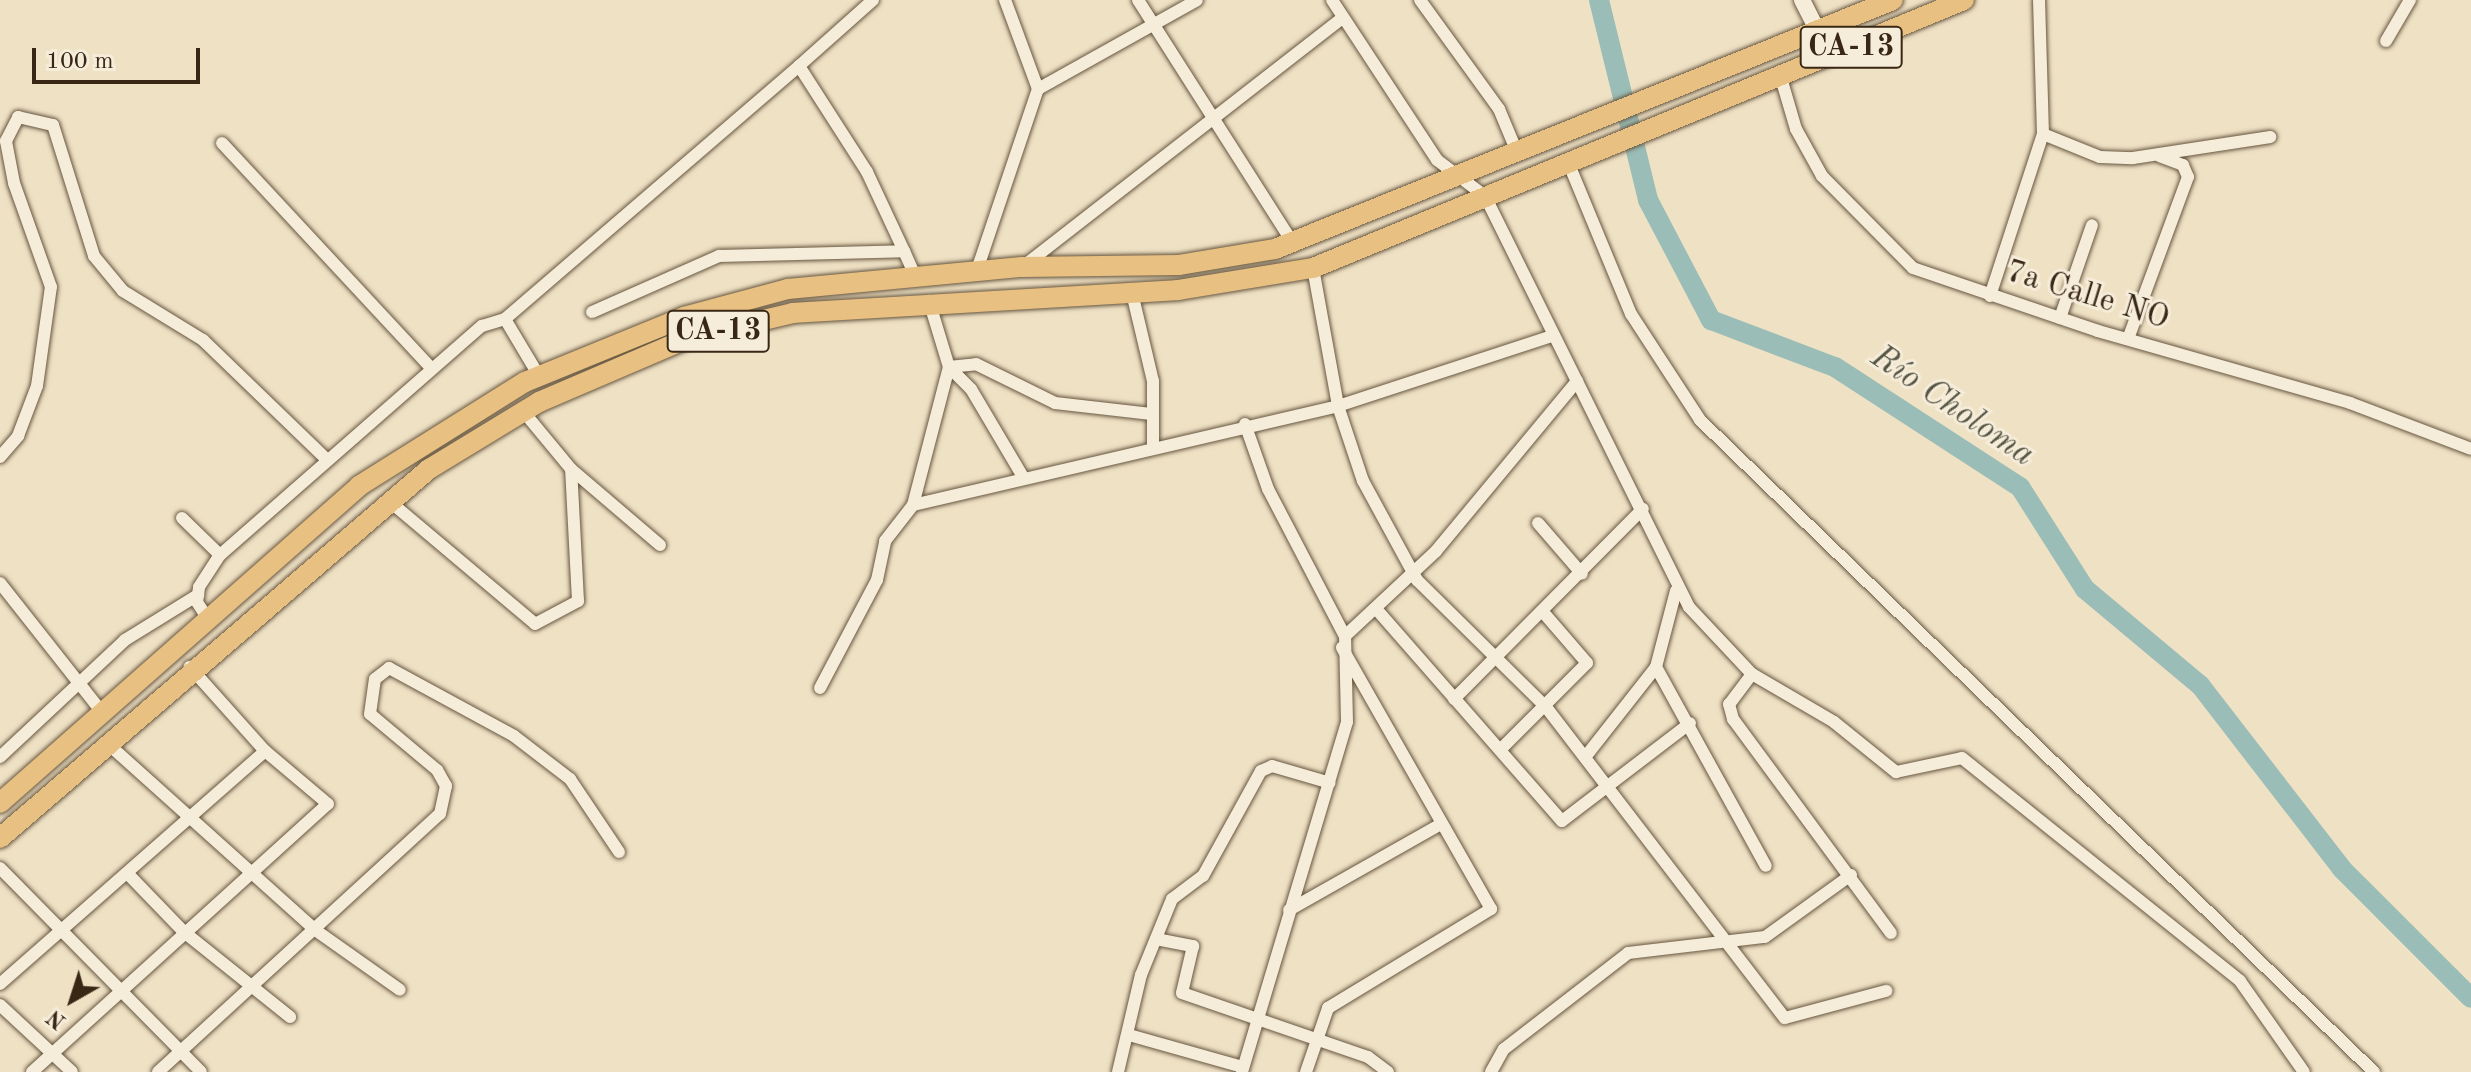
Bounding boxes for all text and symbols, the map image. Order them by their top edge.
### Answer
road number: CA-13 [1799,21,1903,73]
scale bar [36,32,204,82]
text: 100 m [46,50,114,74]
street label: 7a Calle NO [2001,253,2173,339]
road number: CA-13 [666,305,770,357]
water label: Río Choloma [1863,337,2041,477]
north arrow [32,960,112,1040]
text: N [43,1005,70,1032]

